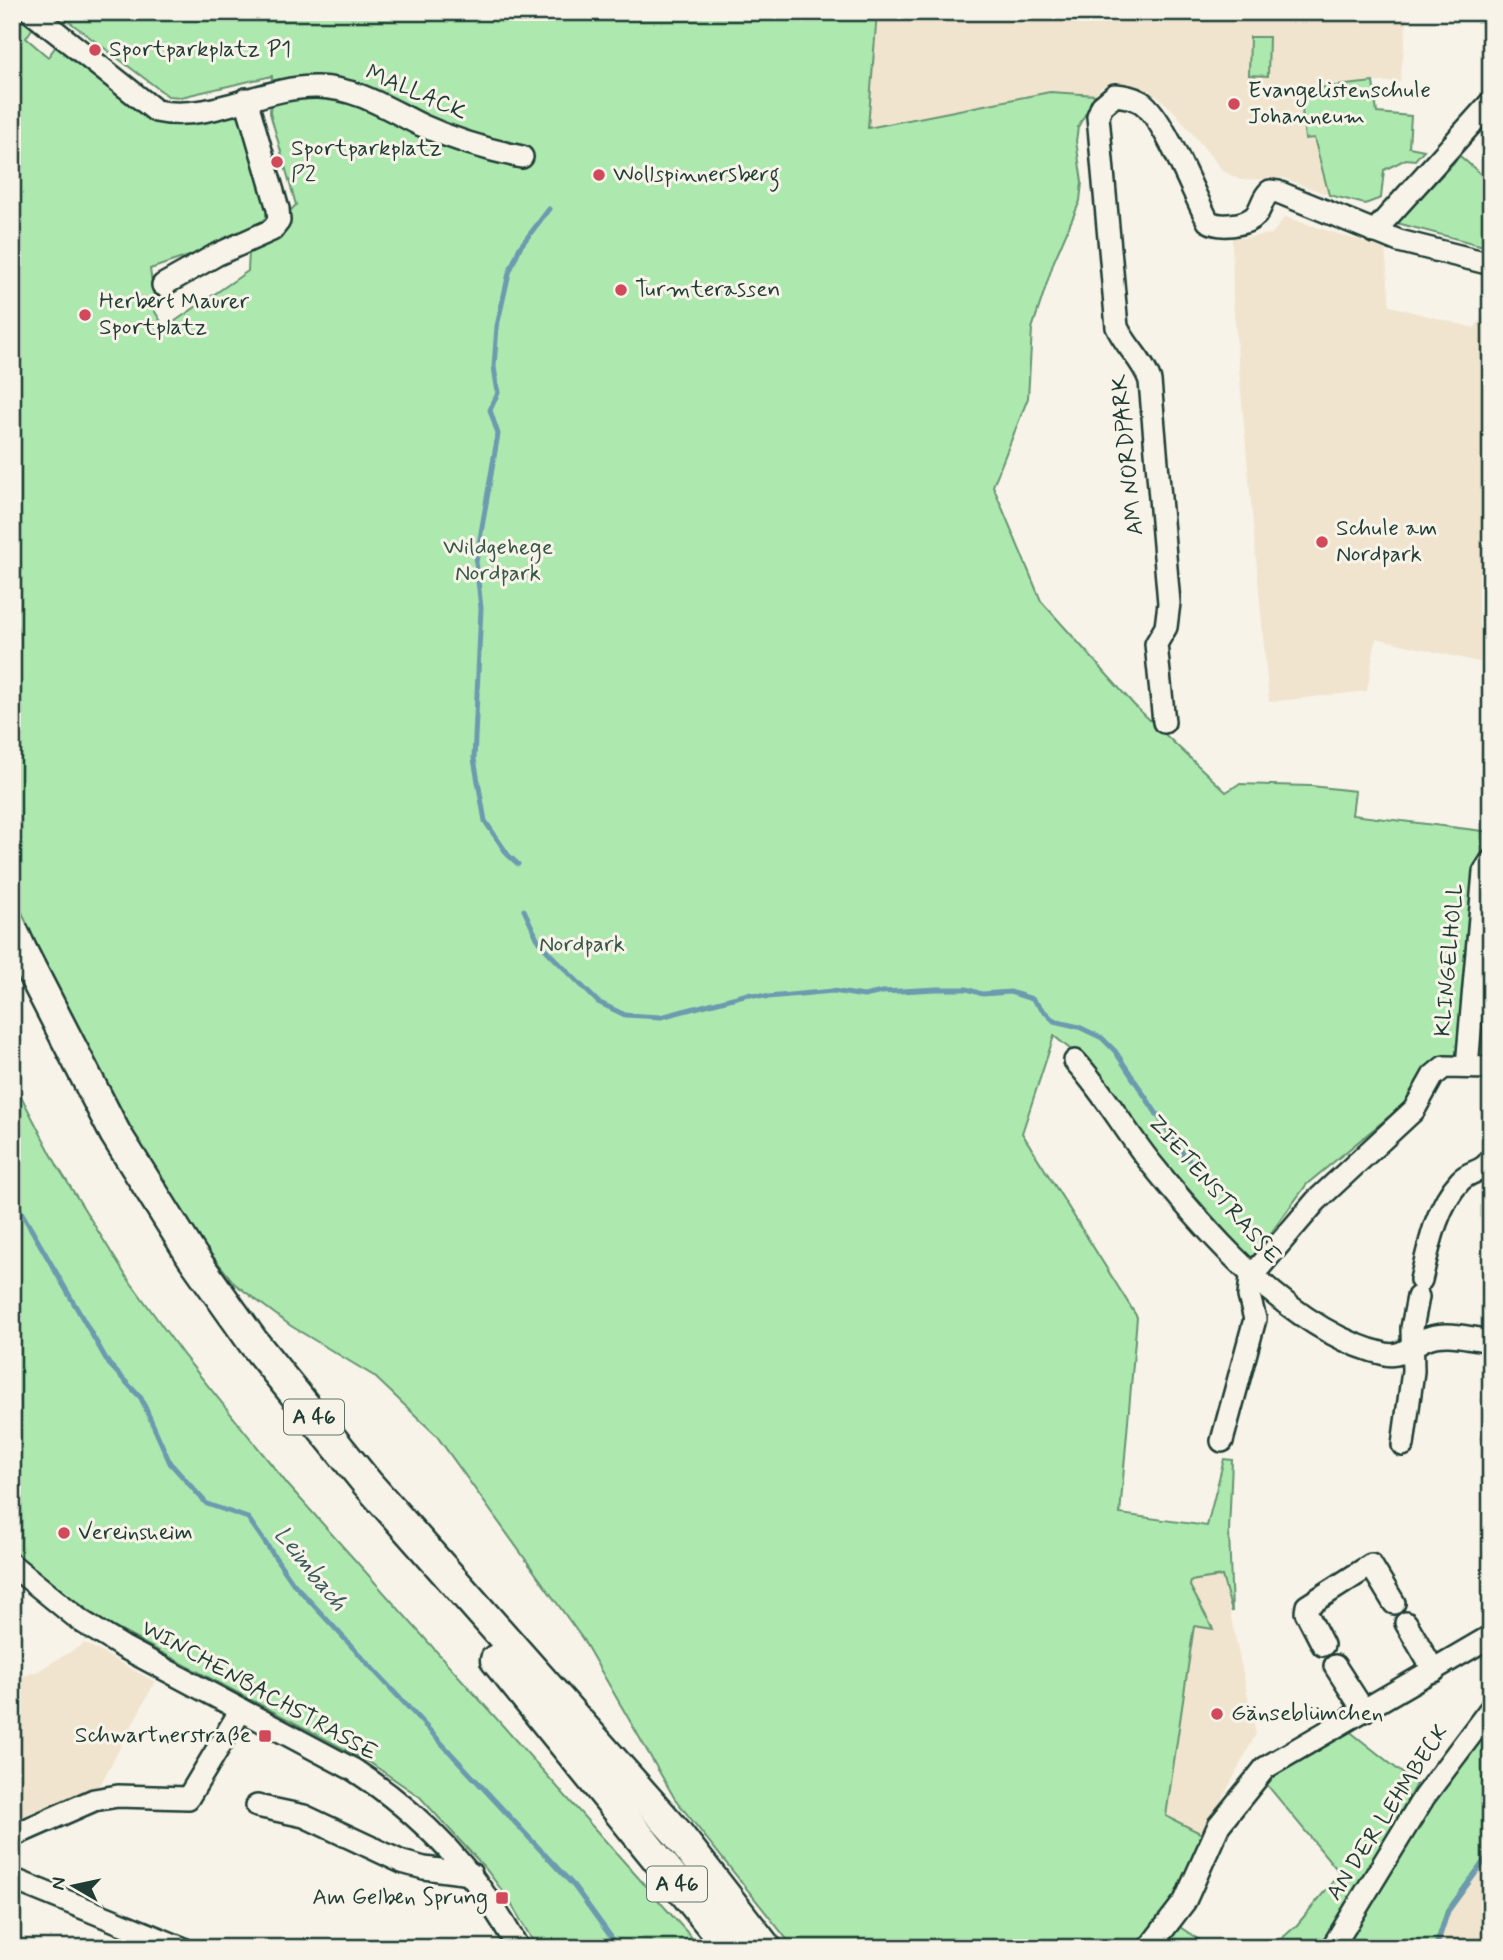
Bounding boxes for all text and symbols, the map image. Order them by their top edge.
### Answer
place label: Sportparkplatz P1 [109,35,291,65]
marker: Sportparkplatz P1 [87,42,103,58]
street label: MALLACK [361,58,472,128]
place label: Evangelistenschule Johanneum [1248,76,1431,132]
marker: Evangelistenschule Johanneum [1226,96,1242,112]
place label: Sportparkplatz P2 [291,134,442,190]
marker: Sportparkplatz P2 [269,154,285,170]
place label: Wollspinnersberg [613,160,780,192]
marker: Wollspinnersberg [591,167,607,183]
place label: Turmterassen [635,275,780,305]
marker: Turmterassen [613,282,629,298]
place label: Herbert Maurer Sportplatz [99,287,250,343]
marker: Herbert Maurer Sportplatz [77,307,93,323]
street label: AM NORDPARK [1105,372,1151,537]
place label: Schule am Nordpark [1336,514,1437,570]
park label: Wildgehege Nordpark [443,533,553,589]
marker: Schule am Nordpark [1314,534,1330,550]
street label: KLINGELHOLL [1428,882,1472,1038]
park label: Nordpark [539,930,625,960]
street label: ZIETENSTRASSE [1141,1109,1287,1271]
road number: A 46 [284,1400,344,1434]
place label: Vereinsheim [78,1518,193,1548]
water label: Leimbach [266,1520,354,1618]
marker: Vereinsheim [56,1525,72,1541]
street label: WINCHENBACHSTRASSE [136,1614,382,1768]
place label: Gänseblümchen [1231,1699,1383,1729]
marker: Gänseblümchen [1209,1706,1225,1722]
street label: AN DER LEHMBECK [1320,1719,1456,1907]
place label: Schwartnerstraße [75,1721,251,1751]
marker: Schwartnerstraße [257,1728,273,1744]
north arrow [38,1852,108,1922]
road number: A 46 [647,1867,707,1902]
text: N [45,1875,72,1892]
place label: Am Gelben Sprung [312,1883,488,1915]
marker: Am Gelben Sprung [494,1890,510,1906]

